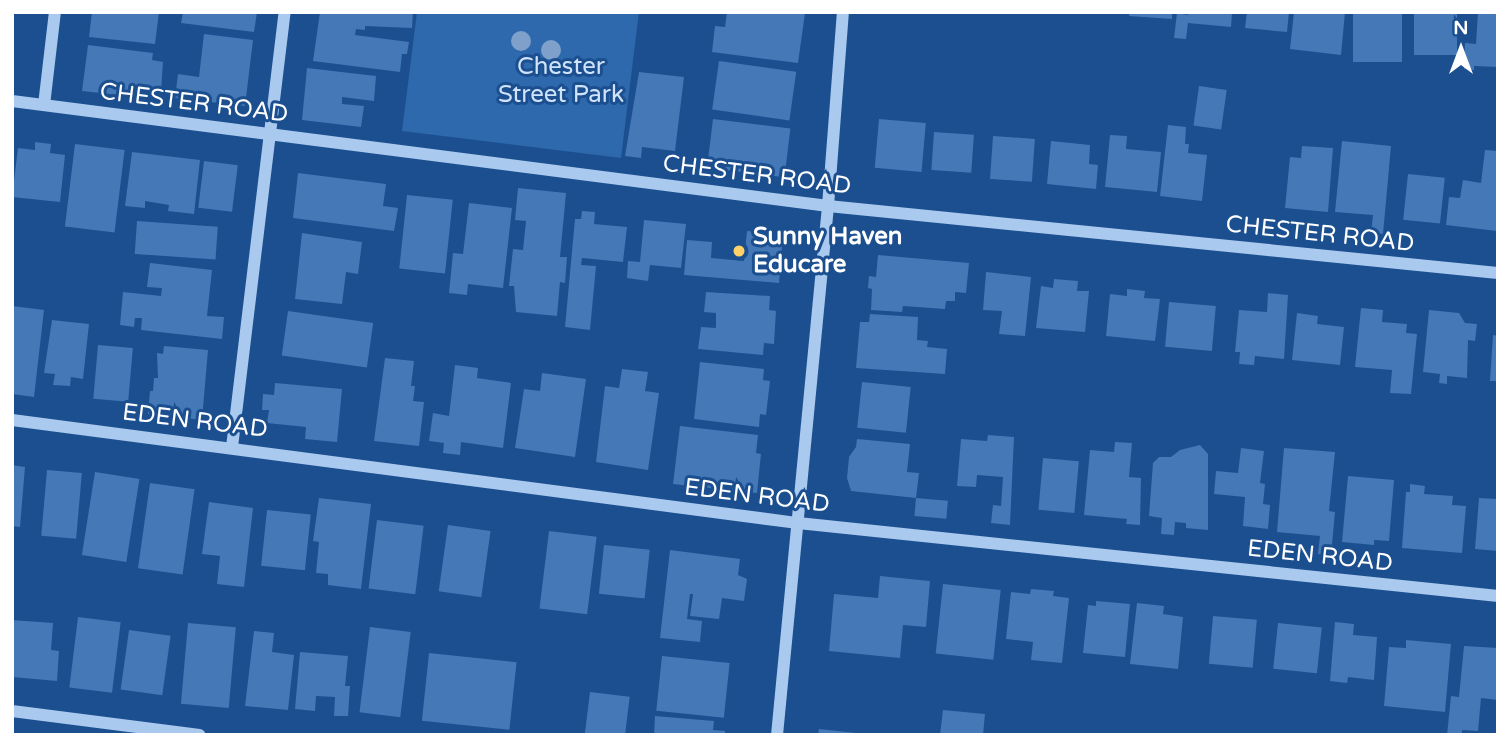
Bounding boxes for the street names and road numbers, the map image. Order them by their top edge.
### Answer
street label: CHESTER ROAD [98,77,290,129]
street label: CHESTER ROAD [661,149,853,201]
street label: CHESTER ROAD [1224,210,1416,258]
street label: EDEN ROAD [121,398,269,444]
street label: EDEN ROAD [683,473,831,519]
street label: EDEN ROAD [1246,534,1394,578]

